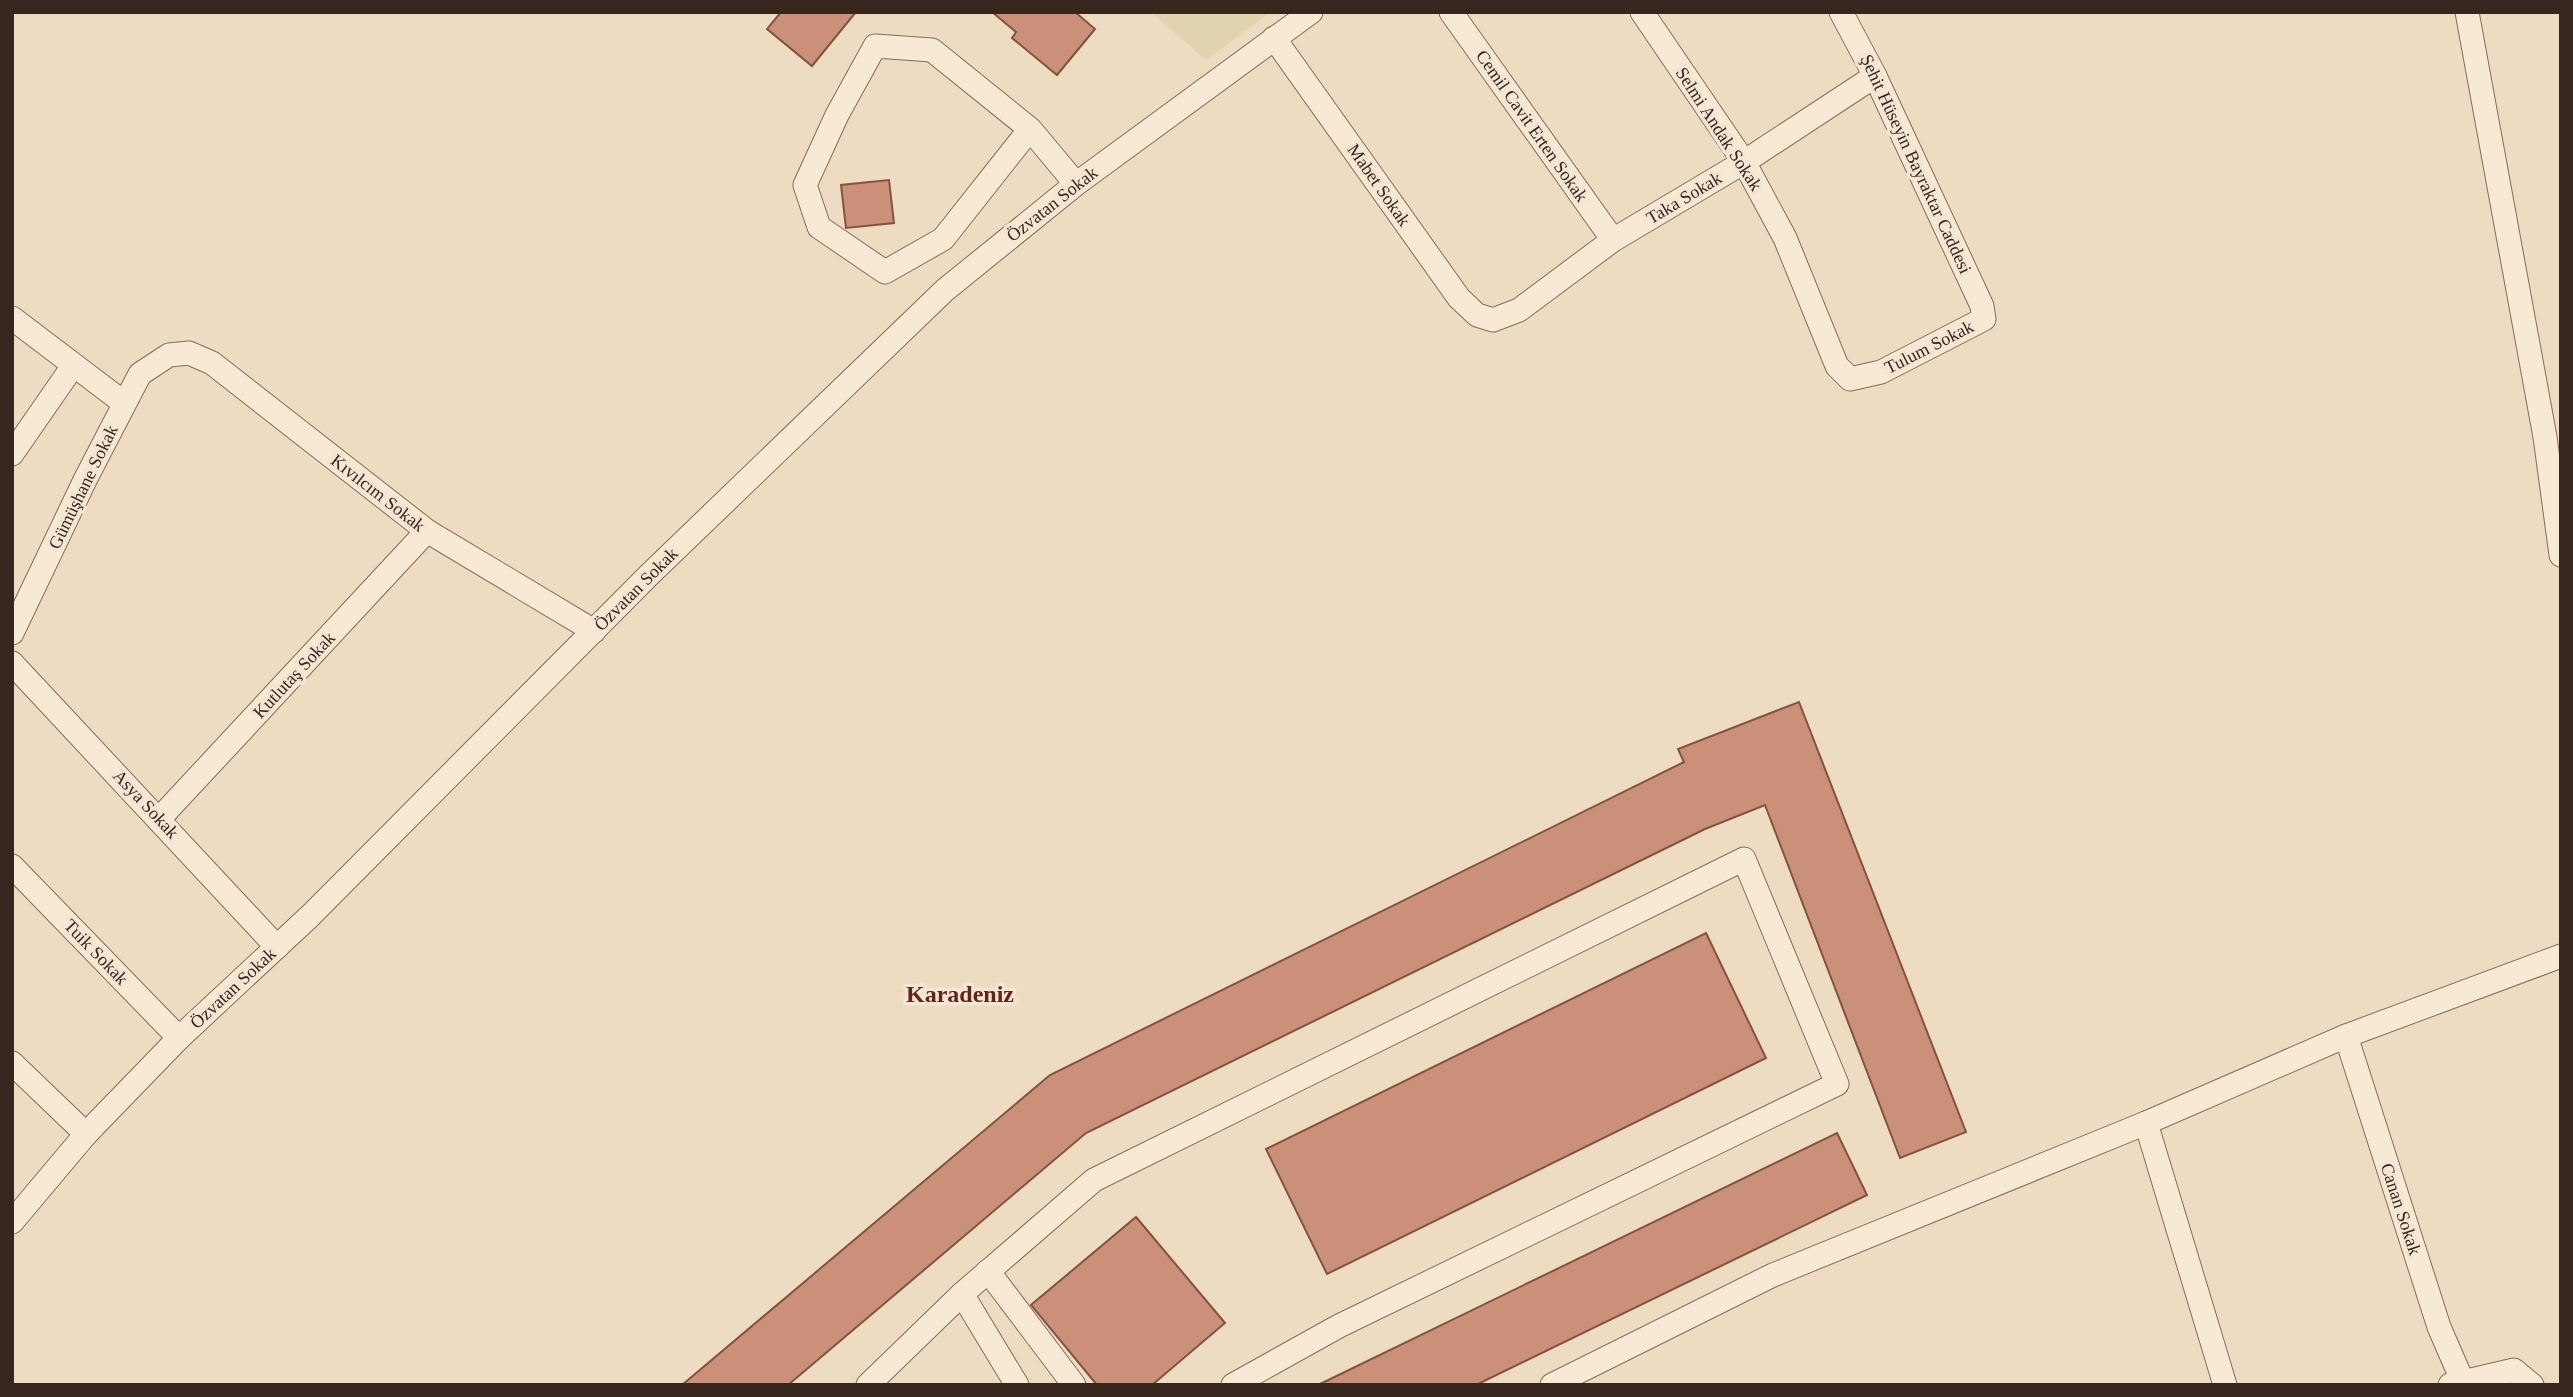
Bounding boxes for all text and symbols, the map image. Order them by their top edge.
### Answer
street label: Cemil Cavit Erten Sokak [1472,46,1592,206]
street label: Şehit Hüseyin Bayraktar Caddesi [1856,51,1976,277]
street label: Selmi Andak Sokak [1672,64,1766,194]
street label: Mabet Sokak [1343,140,1415,230]
street label: Özvatan Sokak [1003,162,1101,246]
street label: Taka Sokak [1643,168,1725,228]
street label: Tulum Sokak [1881,316,1977,378]
street label: Gümüşhane Sokak [44,422,122,552]
street label: Kıvılcım Sokak [327,450,429,536]
street label: Özvatan Sokak [590,543,682,635]
street label: Kutlutaş Sokak [249,628,339,722]
street label: Asya Sokak [109,766,183,842]
street label: Tuik Sokak [60,915,132,989]
street label: Özvatan Sokak [186,943,280,1033]
district label: Karadeniz [906,981,1014,1007]
street label: Canan Sokak [2377,1161,2425,1257]

